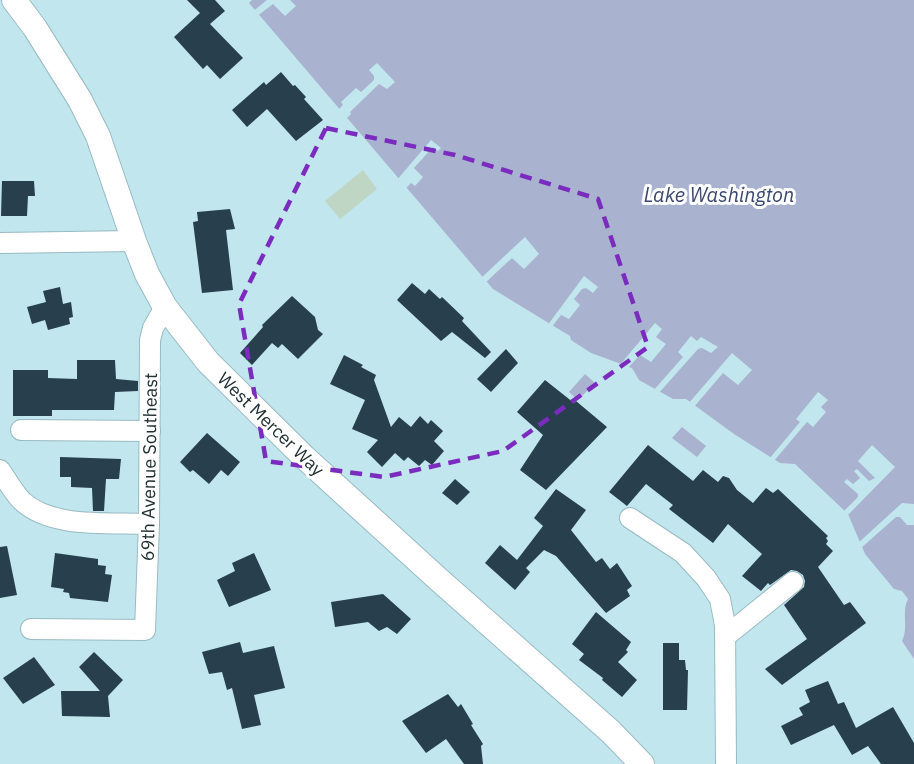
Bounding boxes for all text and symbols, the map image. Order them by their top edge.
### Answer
water label: Lake Washington [644,181,794,208]
street label: West Mercer Way [213,367,329,481]
street label: 69th Avenue Southeast [136,373,162,561]

